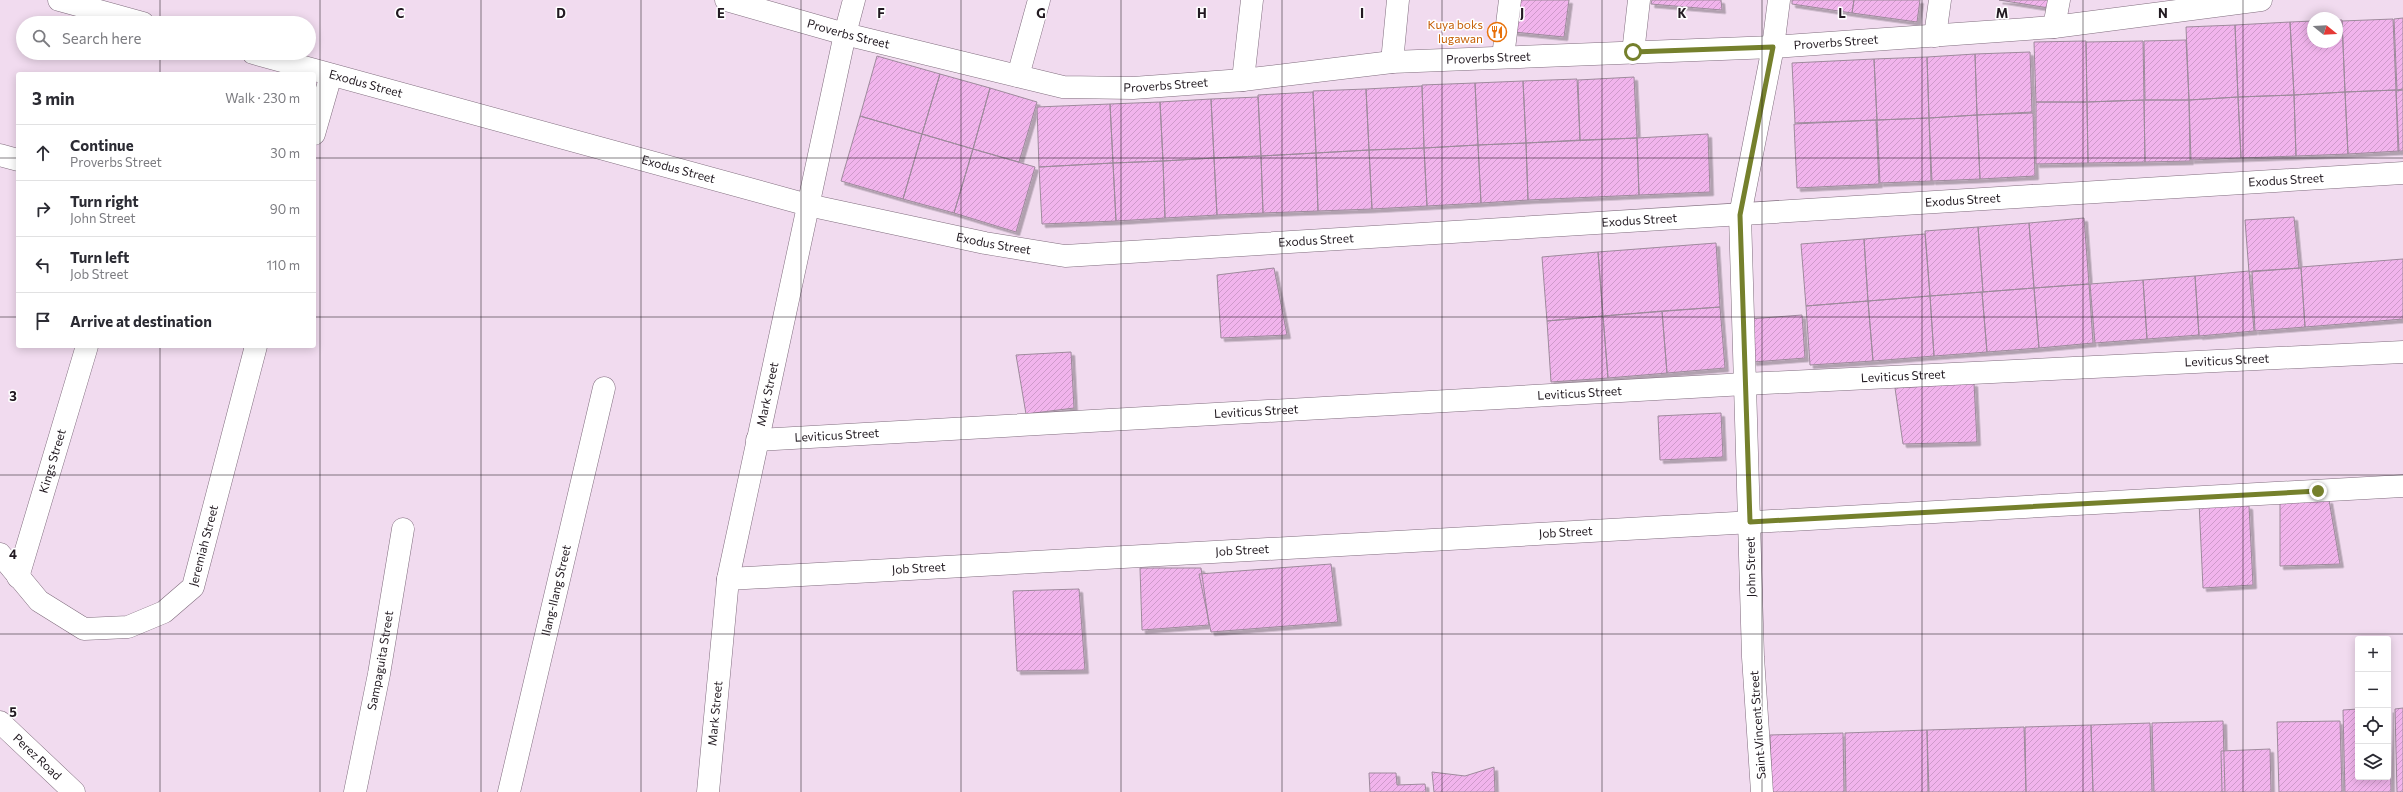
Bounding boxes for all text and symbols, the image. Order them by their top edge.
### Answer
text: C [396,5,405,21]
text: D [556,5,566,21]
text: E [717,5,725,21]
text: F [877,5,885,21]
text: G [1036,5,1046,21]
text: H [1197,5,1207,21]
text: I [1360,5,1364,21]
text: J [1520,5,1524,21]
text: K [1677,5,1687,21]
text: L [1838,5,1846,21]
text: M [1996,5,2008,21]
text: N [2158,5,2168,21]
north arrow [2307,12,2343,48]
search box [16,16,316,60]
street label: Proverbs Street [806,16,891,51]
place label: Kuya boks lugawan [1428,17,1483,45]
restaurant icon: Kuya boks lugawan [1486,21,1508,43]
icon: search [30,27,52,49]
text: Search here [62,29,141,47]
street label: Proverbs Street [1793,32,1879,52]
route start [1624,43,1642,61]
street label: Proverbs Street [1446,49,1531,66]
street label: Exodus Street [328,66,405,100]
street label: Proverbs Street [1123,75,1209,94]
text: 3 min [32,88,75,109]
text: Walk · 230 m [225,90,300,106]
text: Continue [70,136,134,154]
icon: ahead [32,142,54,164]
text: 30 m [270,145,300,161]
street label: Exodus Street [640,152,717,185]
text: Proverbs Street [70,154,162,170]
street label: Exodus Street [2248,170,2324,189]
street label: Exodus Street [1924,190,2001,209]
text: Turn right [70,192,139,210]
icon: right [32,198,54,220]
text: 90 m [270,201,300,217]
text: John Street [70,210,136,226]
street label: Exodus Street [1601,210,1678,229]
street label: Exodus Street [955,229,1032,256]
street label: Exodus Street [1278,230,1354,249]
text: Turn left [70,248,129,266]
icon: left [32,254,54,276]
text: 110 m [267,257,300,273]
text: Job Street [70,266,128,282]
icon: arrive [32,310,54,332]
text: Arrive at destination [70,312,212,330]
street label: Leviticus Street [2184,351,2270,369]
street label: Mark Street [753,361,780,427]
street label: Leviticus Street [1861,366,1946,384]
street label: Leviticus Street [1537,383,1622,402]
text: 3 [9,388,17,404]
street label: Leviticus Street [1213,401,1299,420]
street label: Leviticus Street [794,425,880,444]
street label: Kings Street [35,427,68,495]
route end [2309,482,2327,500]
street label: Jeremiah Street [185,503,220,588]
street label: Job Street [1538,523,1593,541]
street label: John Street [1742,536,1759,597]
street label: Job Street [1215,541,1270,559]
street label: Ilang-Ilang Street [538,543,573,637]
text: 4 [9,546,17,562]
street label: Job Street [891,559,946,577]
street label: Sampaguita Street [364,609,395,711]
map controls [2355,636,2391,780]
button: + [2355,636,2391,672]
street label: Saint Vincent Street [1746,670,1768,780]
button: − [2355,672,2391,708]
street label: Mark Street [704,680,724,746]
text: 5 [9,704,17,720]
button: locate [2355,708,2391,744]
street label: Perez Road [11,730,65,782]
button: layers [2355,744,2391,780]

